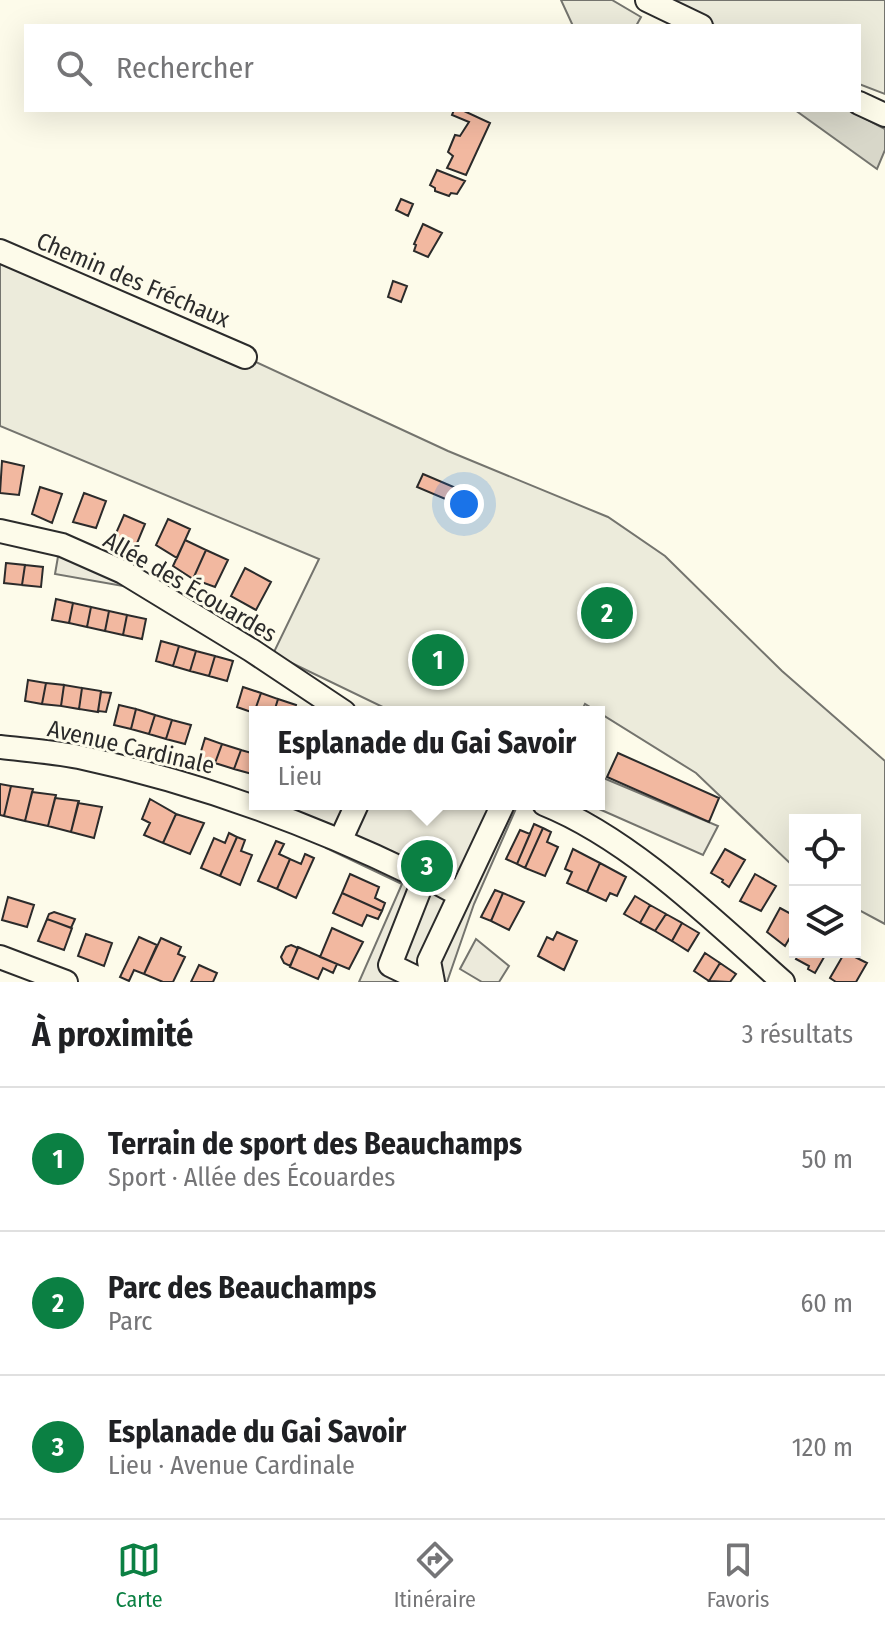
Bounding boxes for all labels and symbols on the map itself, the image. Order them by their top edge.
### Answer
street label: Chemin des Fréchaux [32,227,234,333]
your location [444,484,484,524]
street label: Allée des Écouardes [98,525,282,648]
pin: 2 [581,583,633,643]
pin: 1 [412,630,464,690]
street label: Avenue Cardinale [45,714,217,780]
pin: 3 [401,836,453,896]

